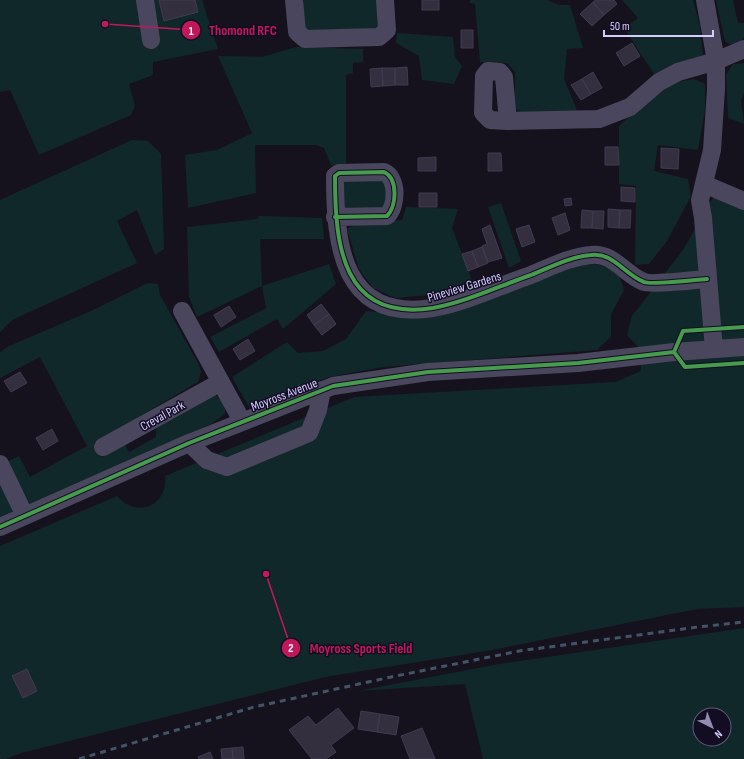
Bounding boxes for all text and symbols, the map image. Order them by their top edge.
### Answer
scale bar [604,12,713,38]
callout: Thomond RFC [181,17,285,43]
text: 50 m [610,19,630,34]
text: Thomond RFC [209,22,277,39]
text: 1 [189,24,194,39]
street label: Pineview Gardens [425,268,503,306]
street label: Moyross Avenue [249,375,320,415]
street label: Creval Park [137,397,187,435]
callout: Moyross Sports Field [281,635,420,661]
text: Moyross Sports Field [310,640,412,657]
text: 2 [288,641,294,656]
north arrow [692,707,732,747]
text: N [712,727,725,741]

